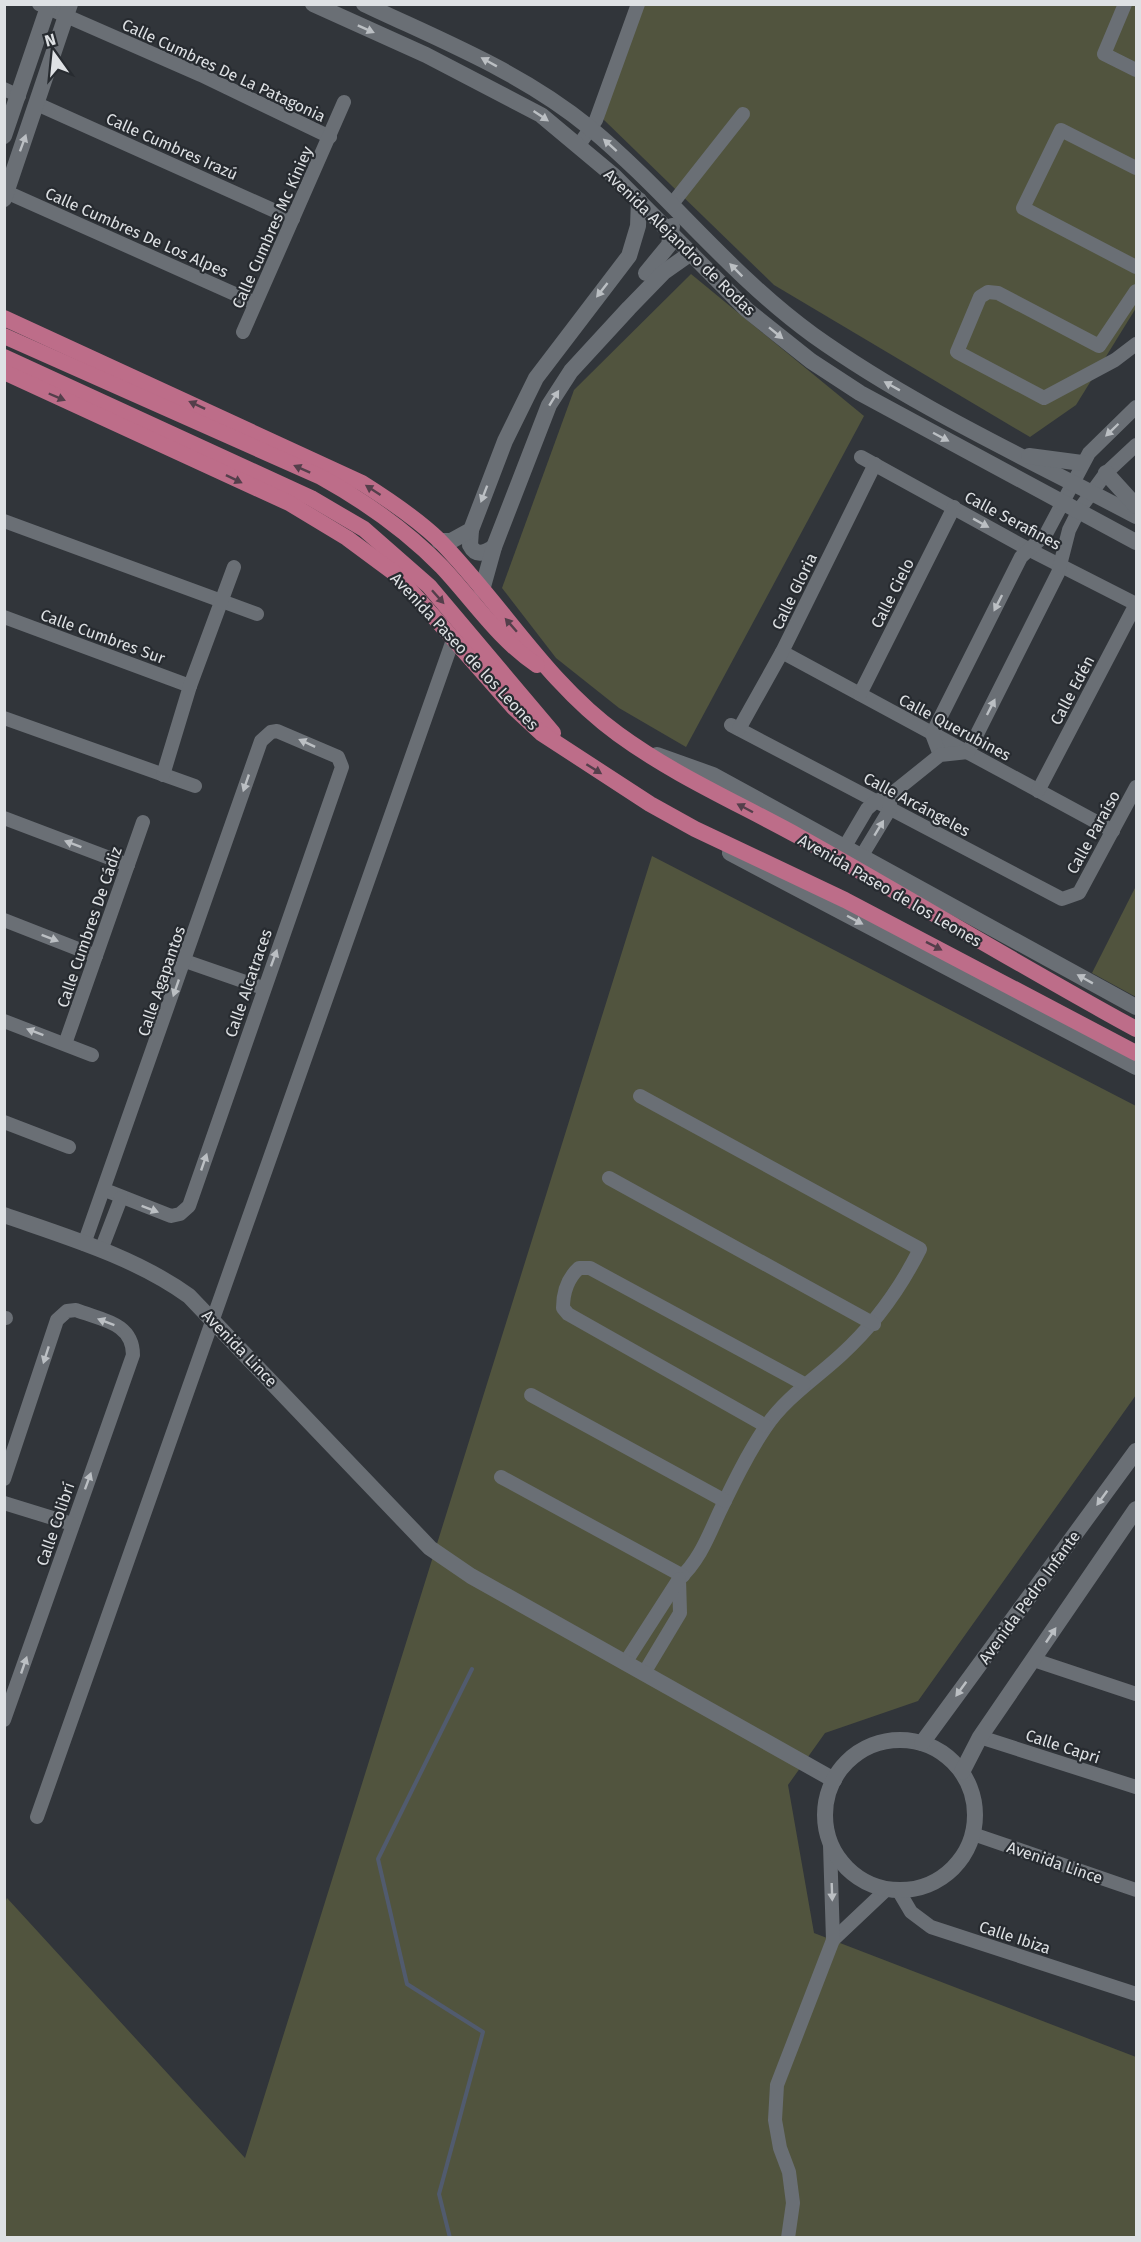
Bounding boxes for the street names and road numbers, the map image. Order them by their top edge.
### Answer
street label: Calle Cumbres De La Patagonia [119,15,329,126]
street label: Calle Cumbres Irazú [103,109,241,184]
street label: Calle Cumbres Mc Kiniey [228,143,317,311]
street label: Avenida Alejandro de Rodas [600,165,759,320]
street label: Calle Cumbres De Los Alpes [42,183,231,281]
street label: Calle Serafines [961,487,1064,554]
street label: Calle Gloria [768,550,821,633]
street label: Calle Cielo [867,555,918,631]
street label: Avenida Paseo de los Leones [387,569,543,734]
street label: Calle Cumbres Sur [38,605,168,668]
street label: Calle Edén [1046,652,1099,728]
street label: Calle Querubines [896,690,1014,765]
street label: Calle Arcángeles [860,768,973,840]
street label: Calle Paraíso [1063,787,1124,877]
street label: Avenida Paseo de los Leones [795,830,985,951]
street label: Calle Cumbres De Cádiz [53,844,126,1010]
street label: Calle Agapantos [134,924,189,1039]
street label: Calle Alcatraces [221,927,276,1040]
street label: Avenida Lince [198,1306,281,1391]
street label: Calle Colibrí [32,1479,79,1568]
street label: Avenida Pedro Infante [975,1527,1084,1668]
street label: Calle Capri [1023,1725,1103,1767]
street label: Avenida Lince [1004,1837,1105,1888]
street label: Calle Ibiza [977,1917,1053,1958]

